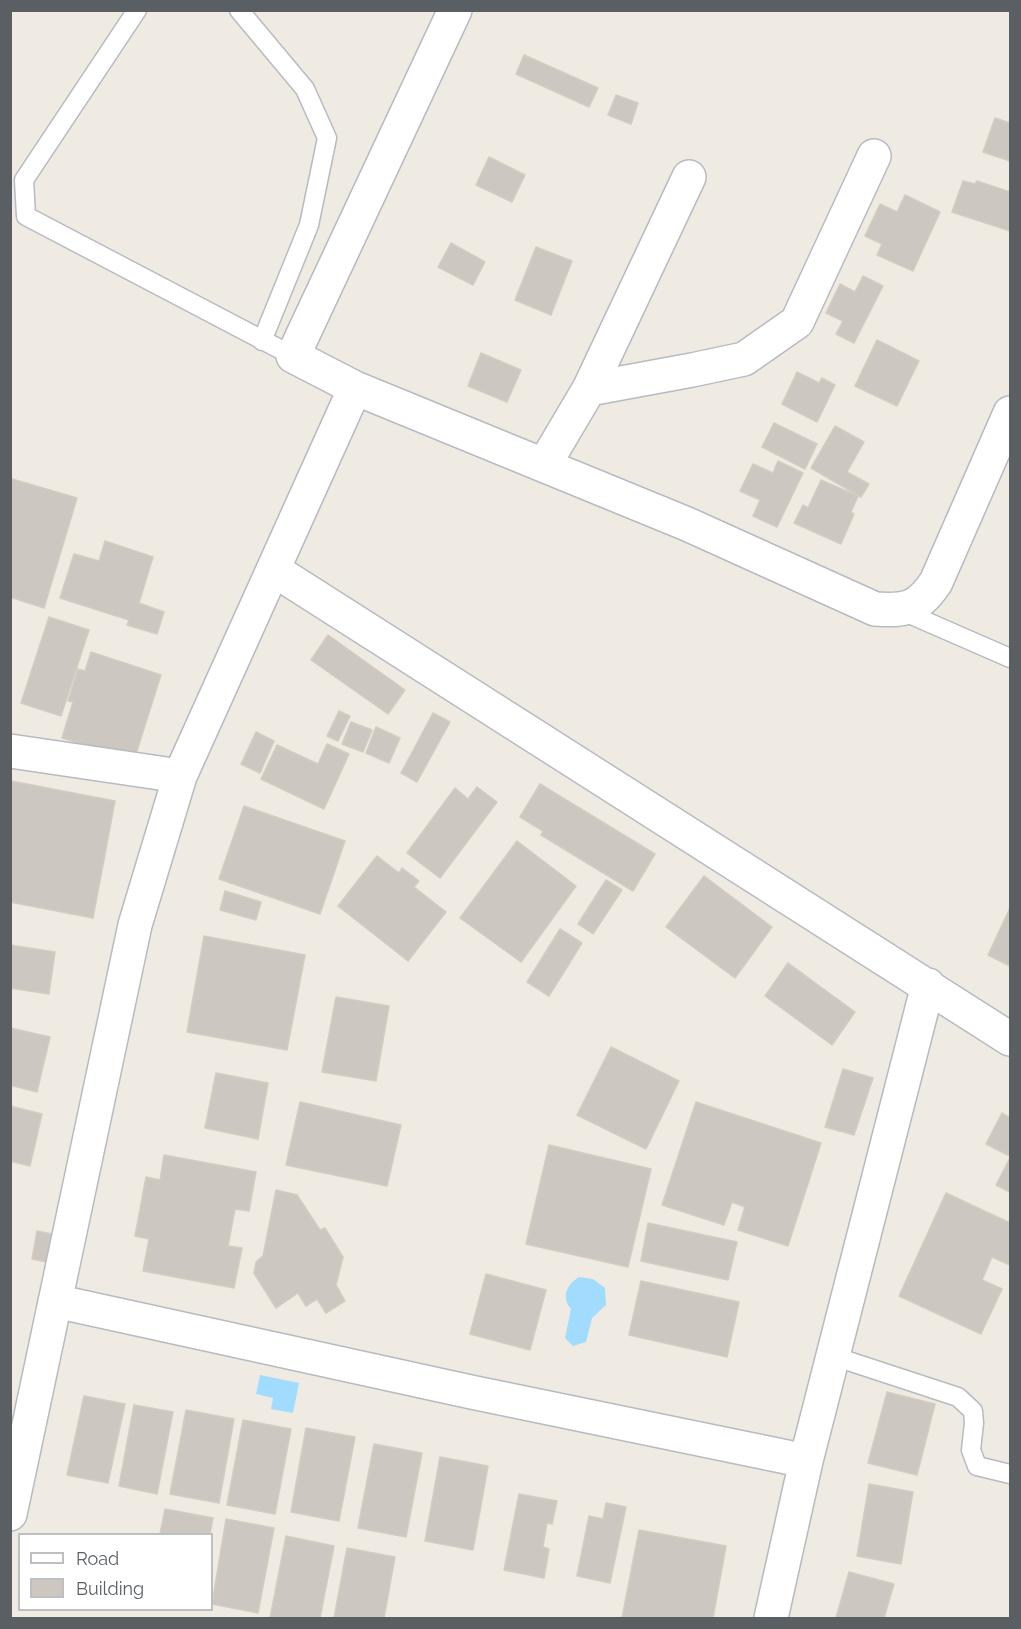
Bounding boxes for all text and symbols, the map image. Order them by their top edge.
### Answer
legend [18,1533,213,1611]
text: Road [76,1548,119,1569]
text: Building [76,1578,144,1599]

